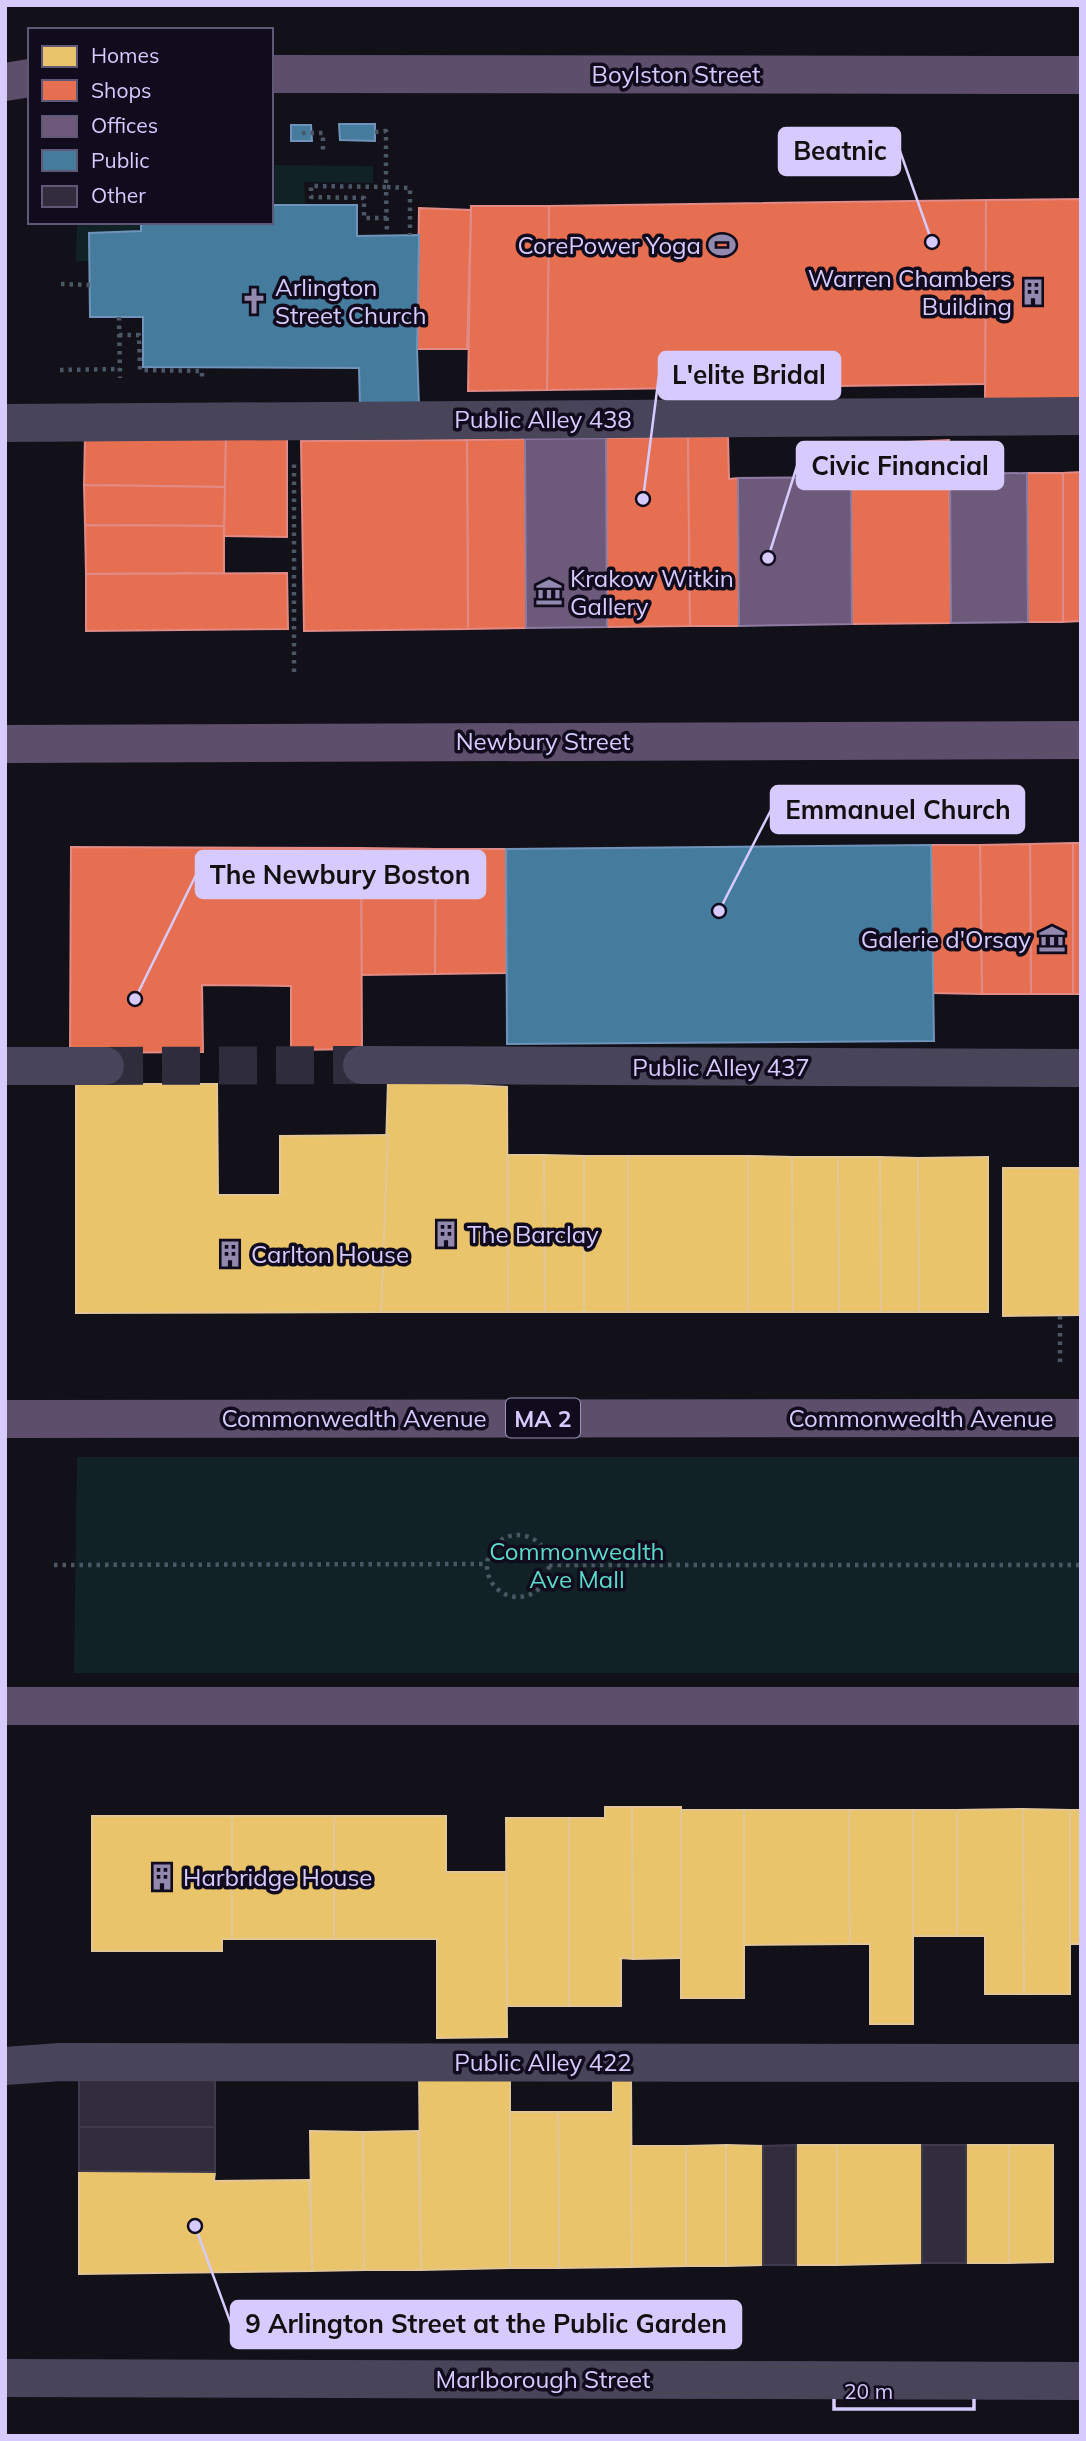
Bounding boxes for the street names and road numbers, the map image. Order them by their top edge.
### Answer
street label: Boylston Street [592,59,760,89]
street label: Public Alley 438 [454,404,632,434]
street label: Newbury Street [456,726,630,756]
street label: Public Alley 437 [632,1052,810,1082]
road number: MA 2 [506,1399,580,1438]
street label: Commonwealth Avenue [221,1403,487,1433]
street label: Commonwealth Avenue [788,1403,1054,1433]
street label: Public Alley 422 [454,2047,632,2077]
street label: Marlborough Street [436,2364,650,2394]

